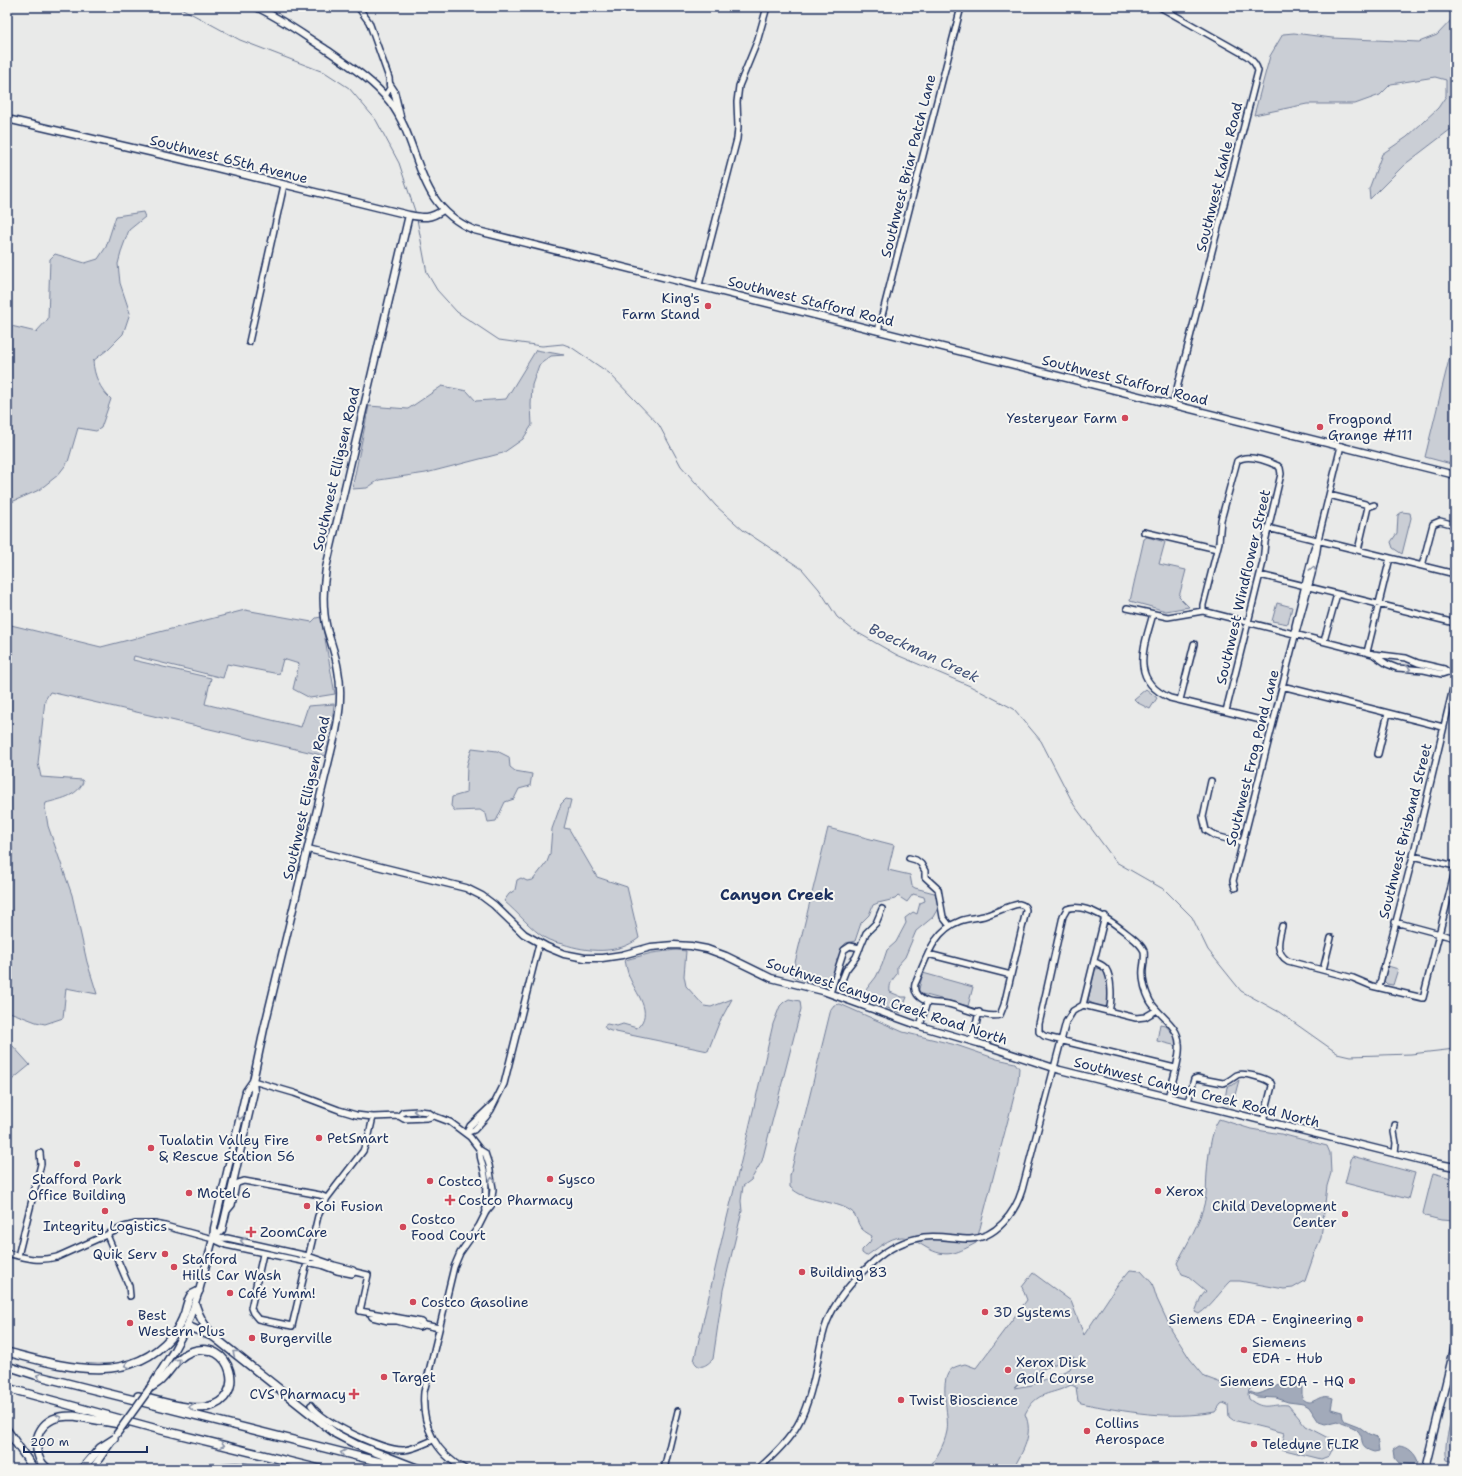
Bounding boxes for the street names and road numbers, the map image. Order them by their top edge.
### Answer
street label: Southwest Briar Patch Lane [876,72,940,260]
street label: Southwest Kahle Road [1192,100,1246,254]
street label: Southwest 65th Avenue [148,131,310,187]
street label: Southwest Stafford Road [726,272,896,330]
street label: Southwest Stafford Road [1040,351,1210,409]
street label: Southwest Elligsen Road [308,385,364,553]
street label: Southwest Windflower Street [1212,488,1274,686]
street label: Southwest Frog Pond Lane [1221,668,1283,848]
street label: Southwest Elligsen Road [278,714,334,882]
street label: Southwest Brisband Street [1374,741,1436,921]
street label: Southwest Canyon Creek Road North [764,953,1010,1049]
street label: Southwest Canyon Creek Road North [1072,1053,1322,1131]

